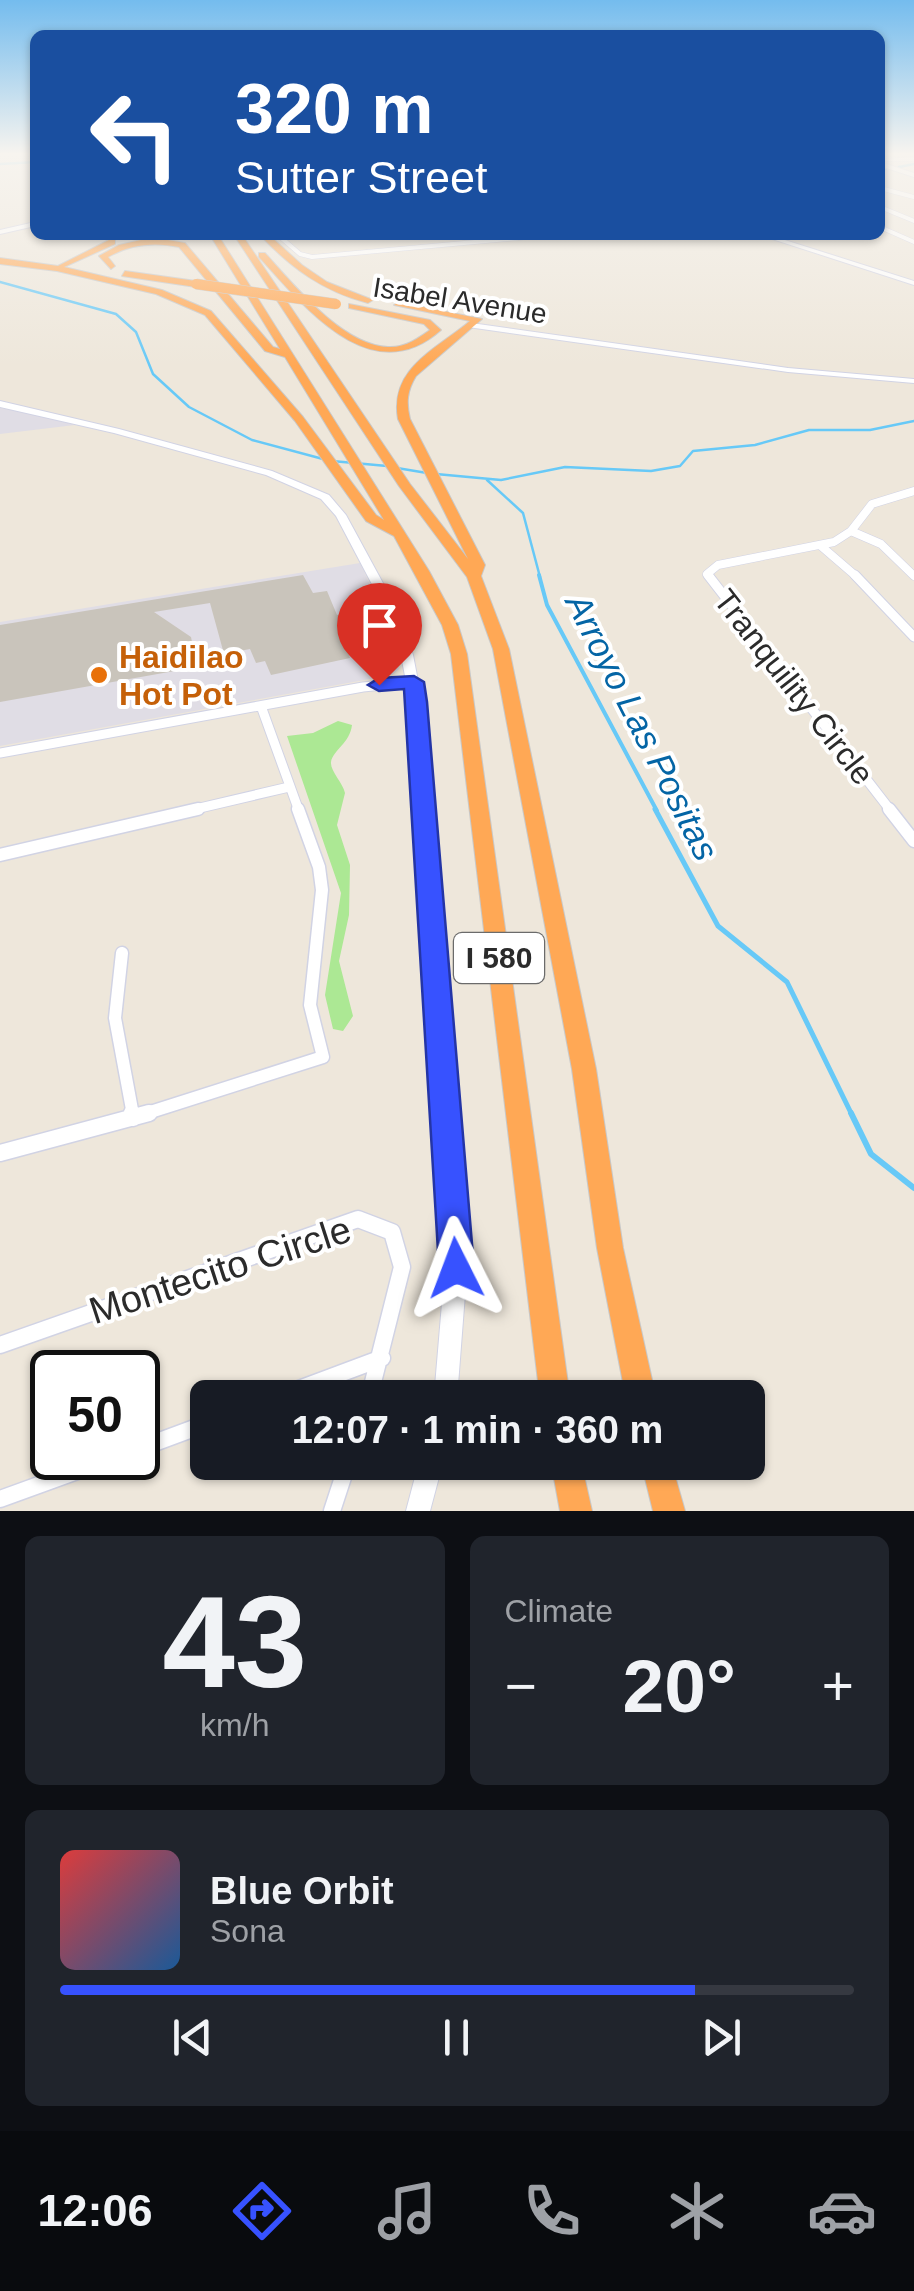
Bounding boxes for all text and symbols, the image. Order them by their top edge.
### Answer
icon: left [70,70,200,200]
text: 320 m [235,70,433,148]
text: Sutter Street [235,152,488,203]
street label: Isabel Avenue [371,271,549,330]
pin [337,583,422,686]
street label: Tranquility Circle [707,583,881,791]
water label: Arroyo Las Positas [557,585,726,866]
icon: arrive [352,598,407,653]
place label: Haidilao Hot Pot [119,639,243,712]
marker: Haidilao Hot Pot [88,664,110,686]
road number: I 580 [454,933,544,983]
street label: Montecito Circle [84,1208,356,1332]
position arrow [404,1216,508,1320]
speed limit sign: 50 [30,1350,160,1480]
text: 12:07 · 1 min · 360 m [292,1409,663,1451]
text: 43 [162,1569,307,1715]
text: Climate [505,1593,613,1629]
text: 20° [623,1644,736,1728]
text: − [505,1655,537,1717]
text: + [822,1655,854,1717]
text: km/h [200,1707,269,1743]
text: Blue Orbit [210,1870,394,1912]
text: Sona [210,1913,285,1949]
icon: previous [165,2010,220,2065]
icon: pause [429,2010,484,2065]
icon: next [694,2010,749,2065]
icon: directions [227,2176,297,2246]
icon: music [372,2176,442,2246]
icon: phone [517,2176,587,2246]
icon: climate [662,2176,732,2246]
icon: car [807,2176,877,2246]
text: 12:06 [37,2185,153,2236]

